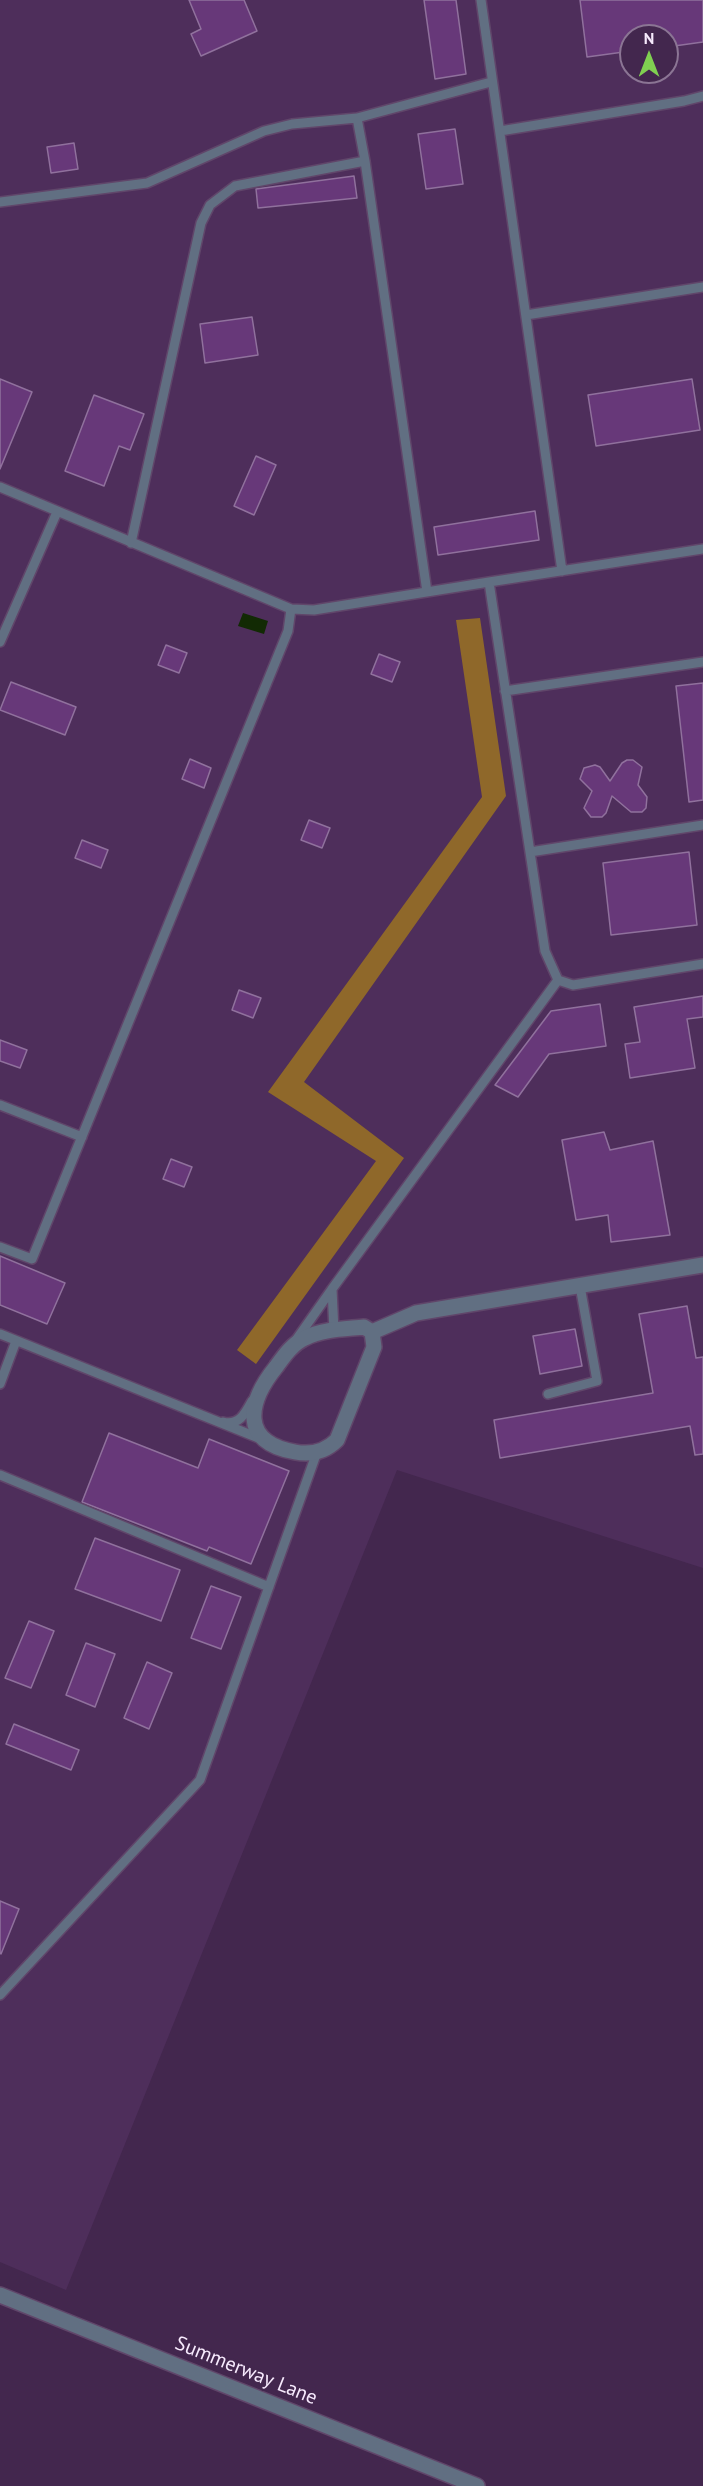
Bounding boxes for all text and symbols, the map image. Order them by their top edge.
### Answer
north arrow [619,24,679,84]
text: N [644,28,654,48]
street label: Summerway Lane [171,2332,321,2410]

